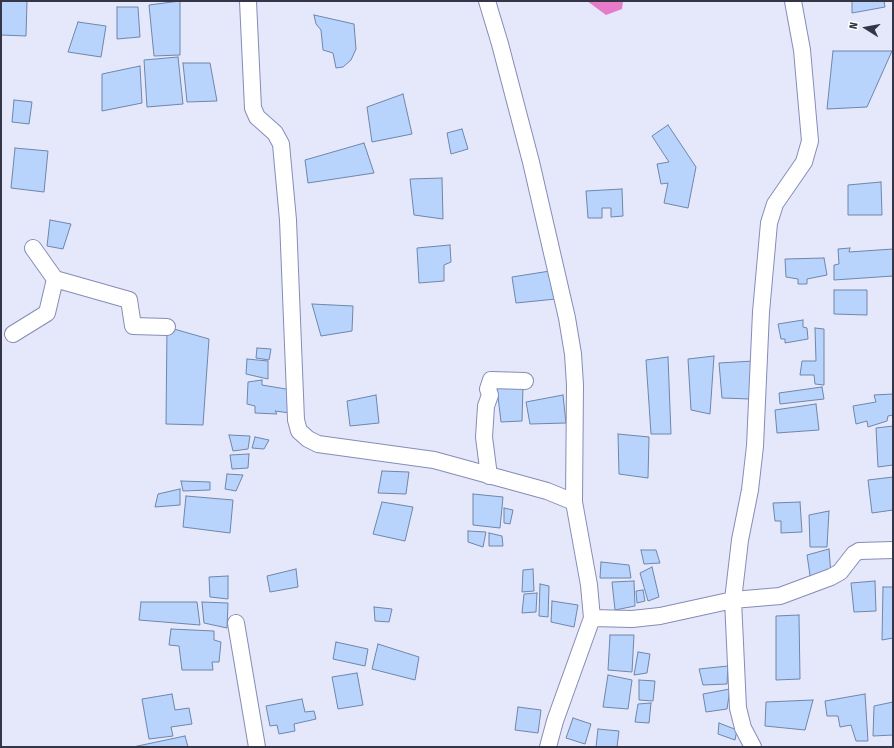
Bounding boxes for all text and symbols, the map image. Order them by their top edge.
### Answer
north arrow [846,8,886,48]
text: N [847,21,861,30]

